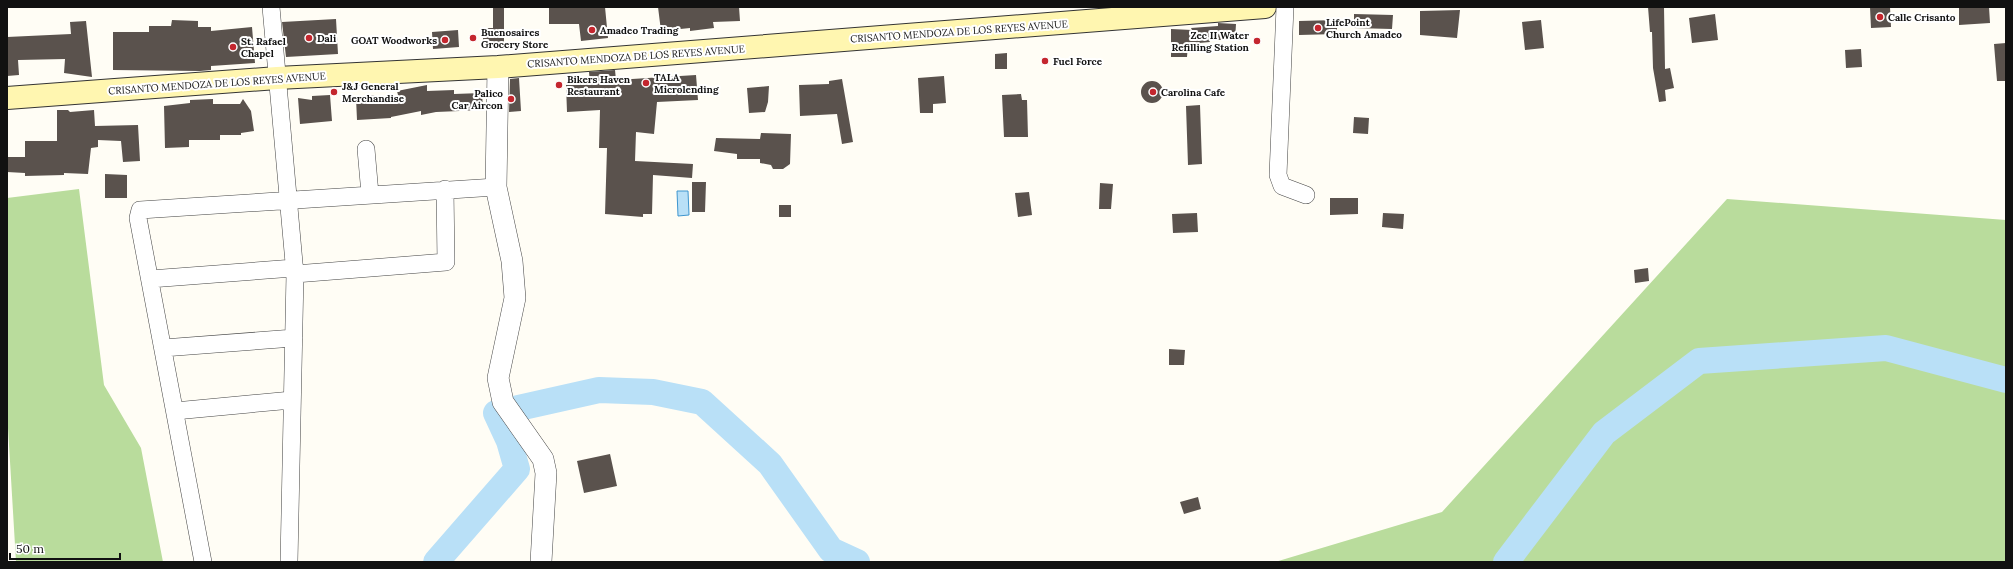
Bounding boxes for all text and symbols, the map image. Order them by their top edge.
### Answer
place label: Calle Crisanto [1888,11,1956,24]
marker: Calle Crisanto [1875,12,1885,22]
place label: LifePoint Church Amadeo [1326,16,1402,41]
street label: CRISANTO MENDOZA DE LOS REYES AVENUE [850,17,1068,46]
marker: LifePoint Church Amadeo [1313,23,1323,33]
place label: Amadeo Trading [600,24,679,37]
marker: Amadeo Trading [587,25,597,35]
place label: Buenosaires Grocery Store [481,26,549,51]
place label: Zec II Water Refilling Station [1171,29,1250,54]
place label: Dali [317,32,337,45]
marker: Dali [304,33,314,43]
marker: Buenosaires Grocery Store [468,33,478,43]
place label: GOAT Woodworks [351,34,437,47]
place label: St. Rafael Chapel [241,35,286,60]
marker: GOAT Woodworks [440,35,450,45]
marker: Zec II Water Refilling Station [1252,36,1262,46]
marker: St. Rafael Chapel [228,42,238,52]
street label: CRISANTO MENDOZA DE LOS REYES AVENUE [527,42,745,71]
place label: Fuel Force [1053,55,1103,68]
marker: Fuel Force [1040,56,1050,66]
street label: CRISANTO MENDOZA DE LOS REYES AVENUE [108,69,326,98]
place label: TALA Microlending [654,71,719,96]
place label: Bikers Haven Restaurant [567,73,631,98]
marker: TALA Microlending [641,78,651,88]
place label: J&J General Merchandise [342,80,405,105]
marker: Bikers Haven Restaurant [554,80,564,90]
place label: Carolina Cafe [1161,86,1226,99]
marker: J&J General Merchandise [329,87,339,97]
place label: Palico Car Aircon [452,87,504,112]
marker: Carolina Cafe [1148,87,1158,97]
marker: Palico Car Aircon [506,94,516,104]
scale bar [10,535,120,561]
text: 50 m [16,541,44,556]

